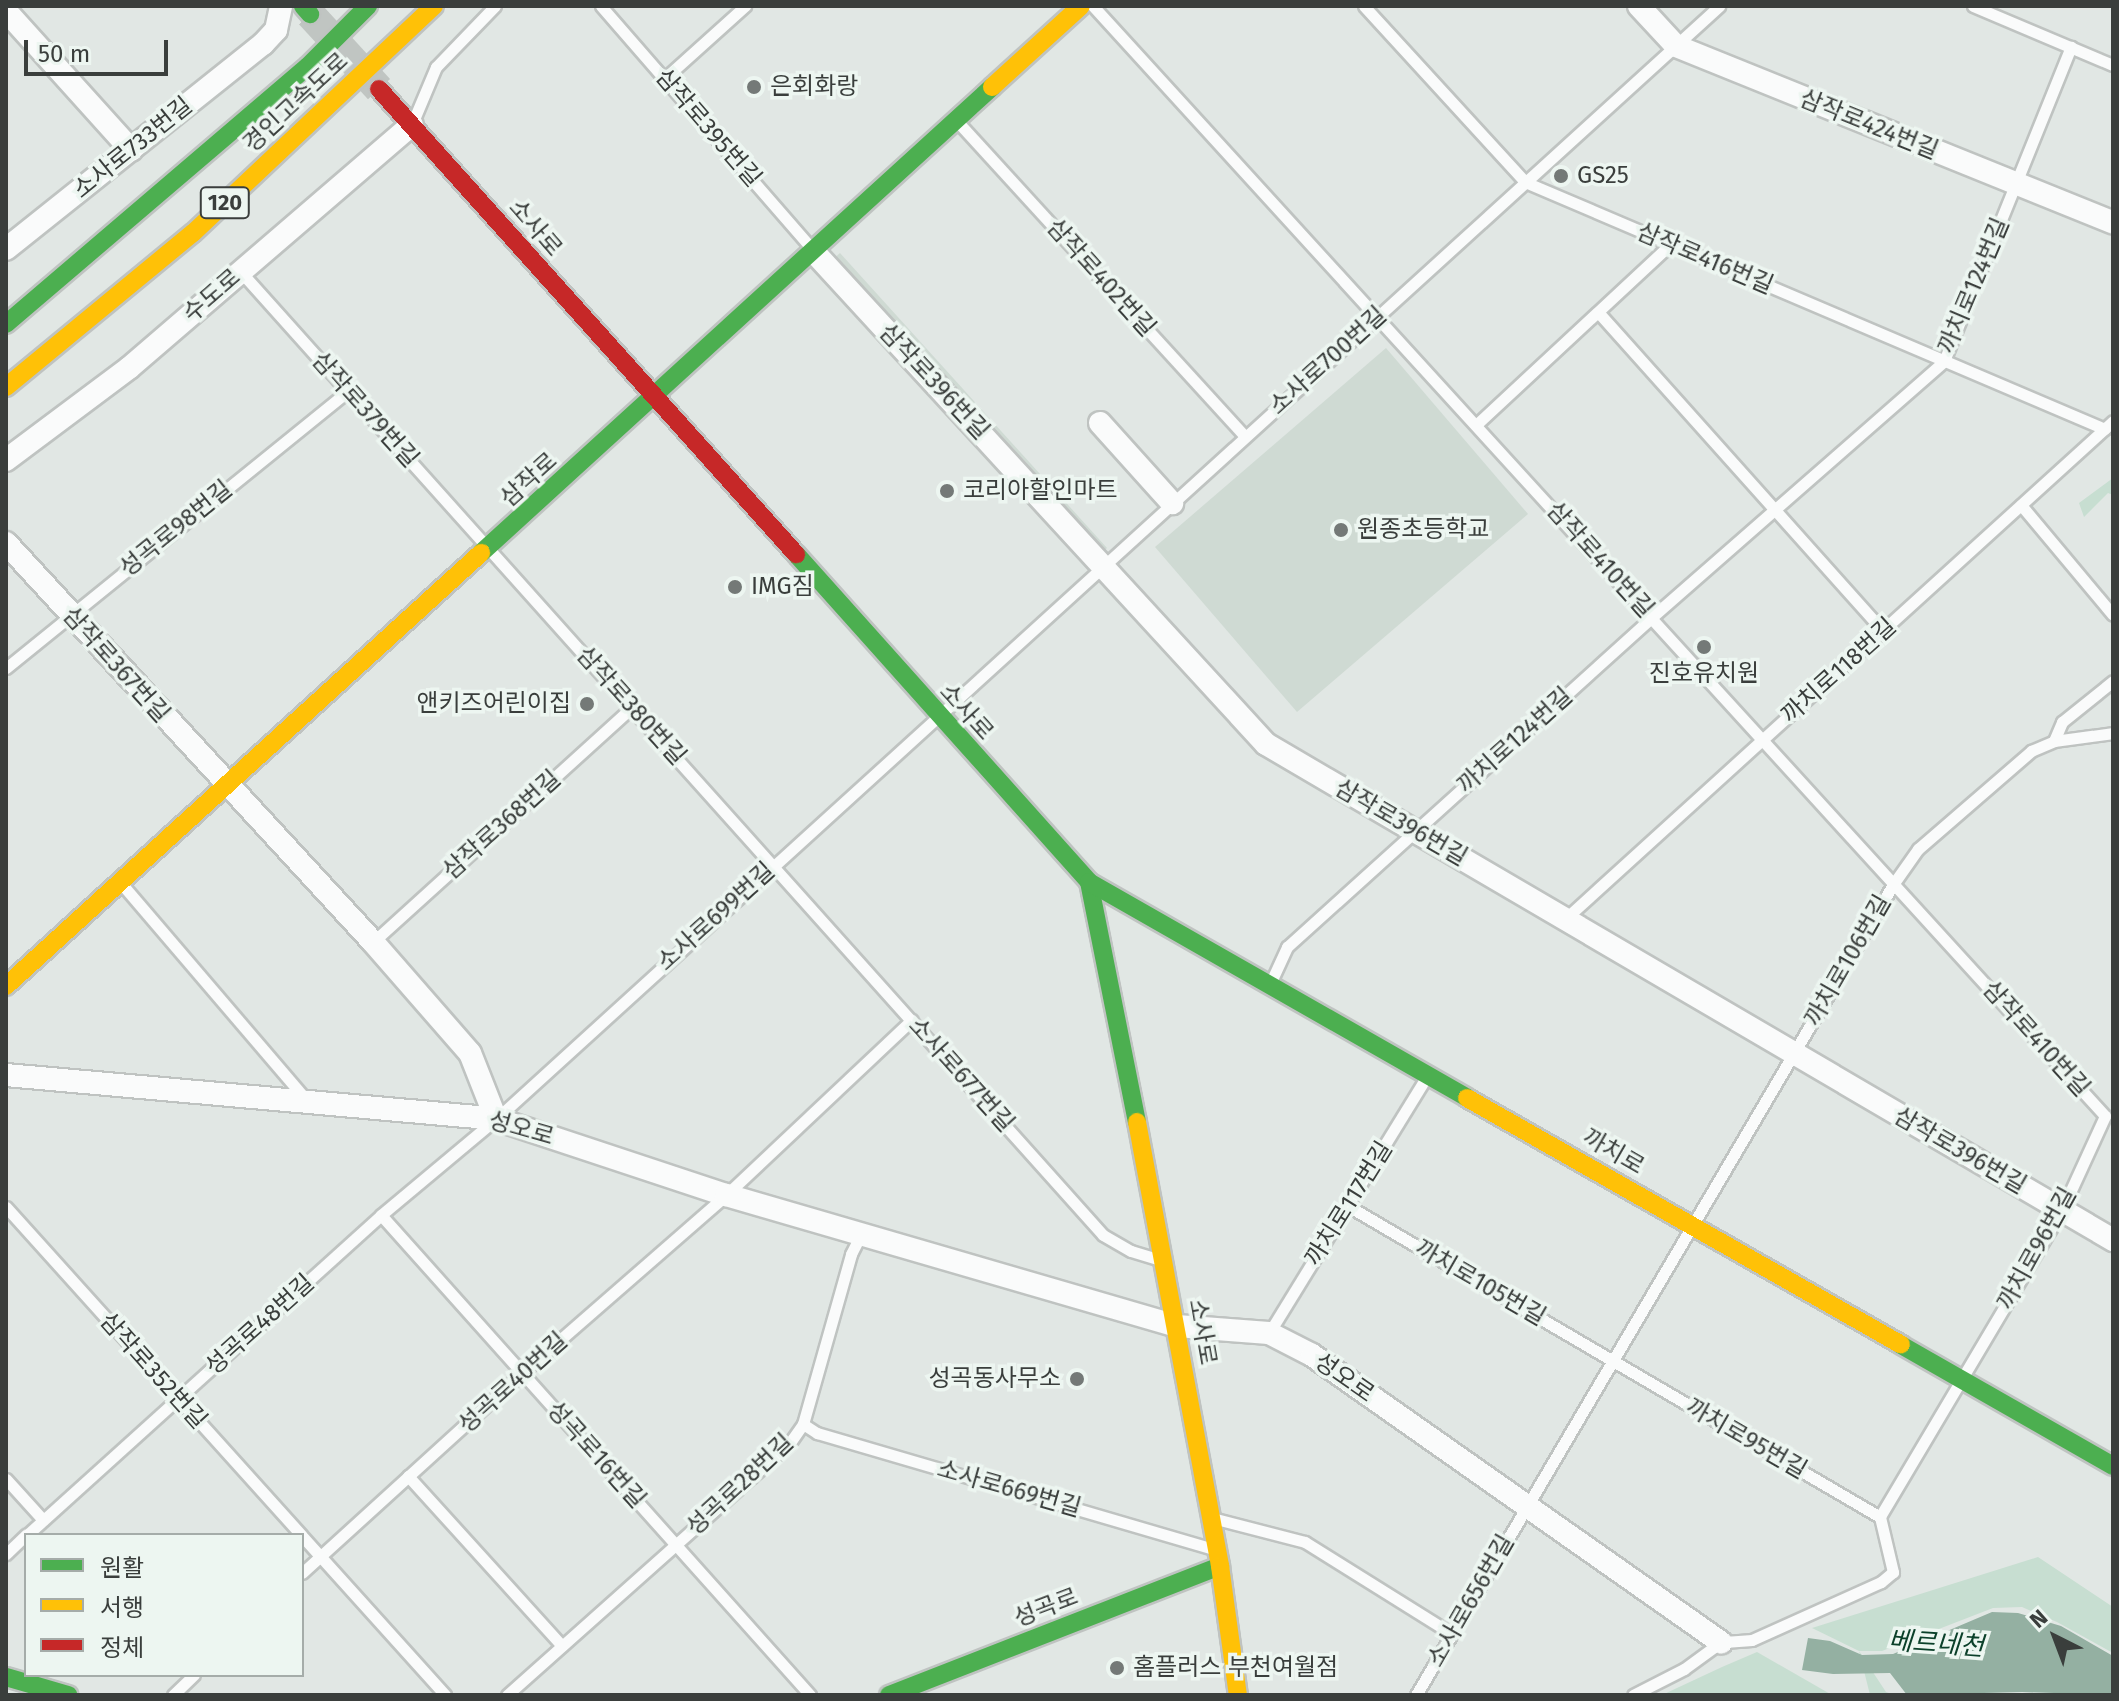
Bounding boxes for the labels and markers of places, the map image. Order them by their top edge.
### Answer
place label: 은회화랑 [770,73,858,101]
marker: 은회화랑 [745,78,763,96]
place label: GS25 [1577,162,1629,190]
marker: GS25 [1552,167,1570,185]
place label: 코리아할인마트 [963,477,1118,505]
marker: 코리아할인마트 [938,482,956,500]
place label: 원종초등학교 [1357,516,1489,544]
marker: 원종초등학교 [1332,521,1350,539]
place label: IMG짐 [751,573,814,601]
marker: IMG짐 [726,578,744,596]
marker: 진호유치원 [1695,638,1713,656]
place label: 진호유치원 [1649,660,1759,688]
place label: 앤키즈어린이집 [416,690,571,718]
marker: 앤키즈어린이집 [578,695,596,713]
place label: 성곡동사무소 [929,1365,1061,1393]
marker: 성곡동사무소 [1068,1370,1086,1388]
place label: 홈플러스 부천여월점 [1133,1654,1338,1682]
marker: 홈플러스 부천여월점 [1108,1659,1126,1677]

